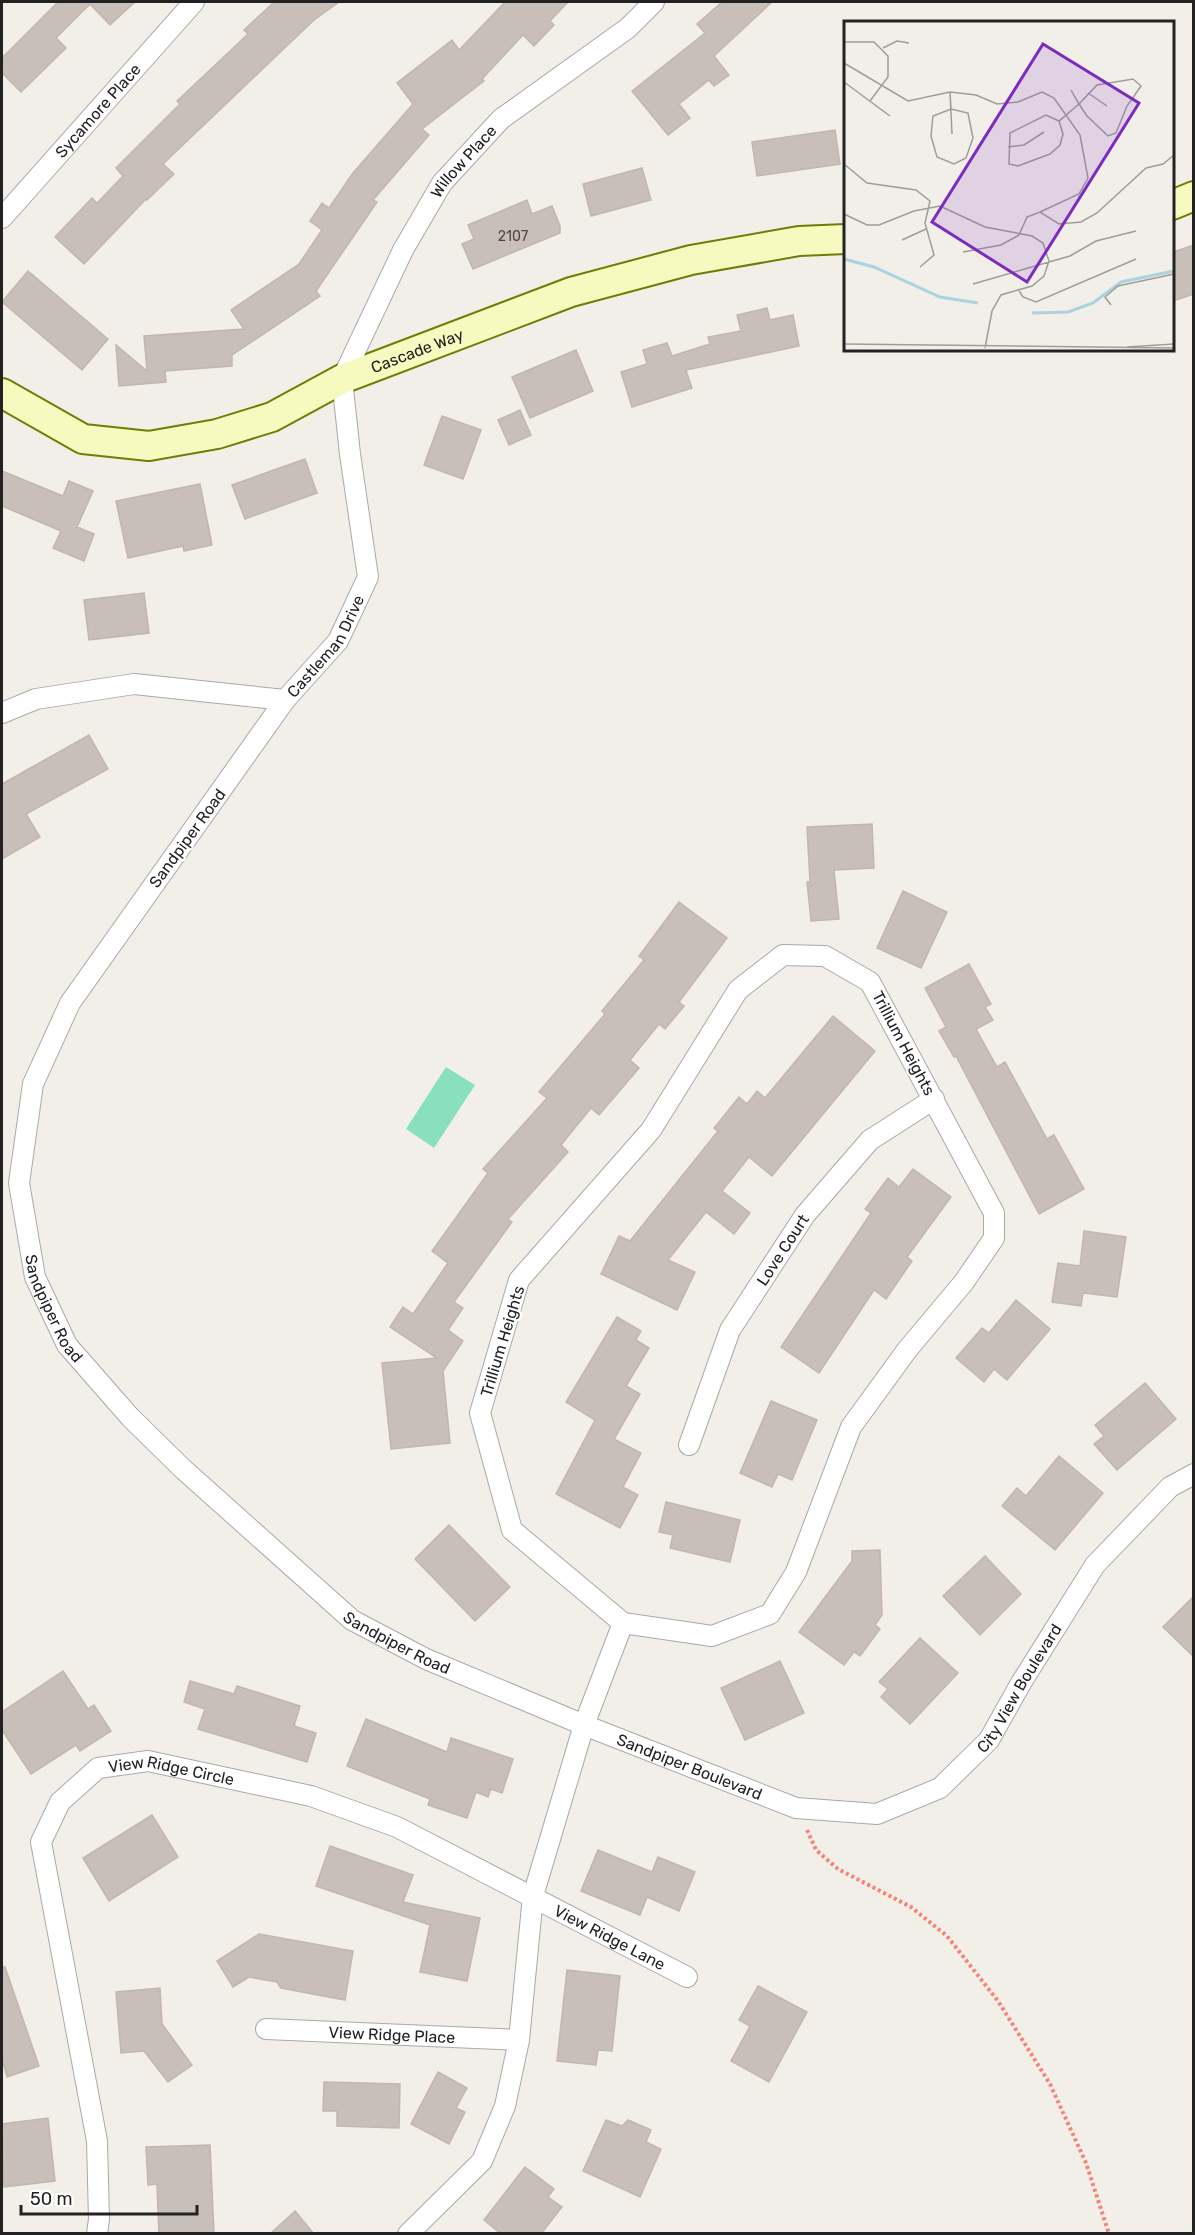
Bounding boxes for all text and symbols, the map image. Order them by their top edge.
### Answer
inset map [844,21,1174,351]
street label: Sycamore Place [51,60,145,162]
street label: Willow Place [427,121,501,201]
house number: 2107 [498,228,528,245]
street label: Cascade Way [368,325,466,377]
street label: Castleman Drive [283,592,368,701]
street label: Sandpiper Road [145,785,230,891]
street label: Trillium Heights [868,988,939,1099]
street label: Love Court [753,1211,813,1289]
street label: Sandpiper Road [21,1253,87,1366]
street label: Trillium Heights [477,1283,528,1399]
street label: Sandpiper Road [339,1608,453,1678]
street label: City View Boulevard [973,1621,1066,1757]
street label: Sandpiper Boulevard [614,1730,765,1804]
street label: View Ridge Circle [107,1752,236,1789]
street label: View Ridge Lane [551,1901,668,1974]
street label: View Ridge Place [328,2023,456,2047]
scale bar [21,2178,196,2216]
text: 50 m [30,2188,73,2210]

